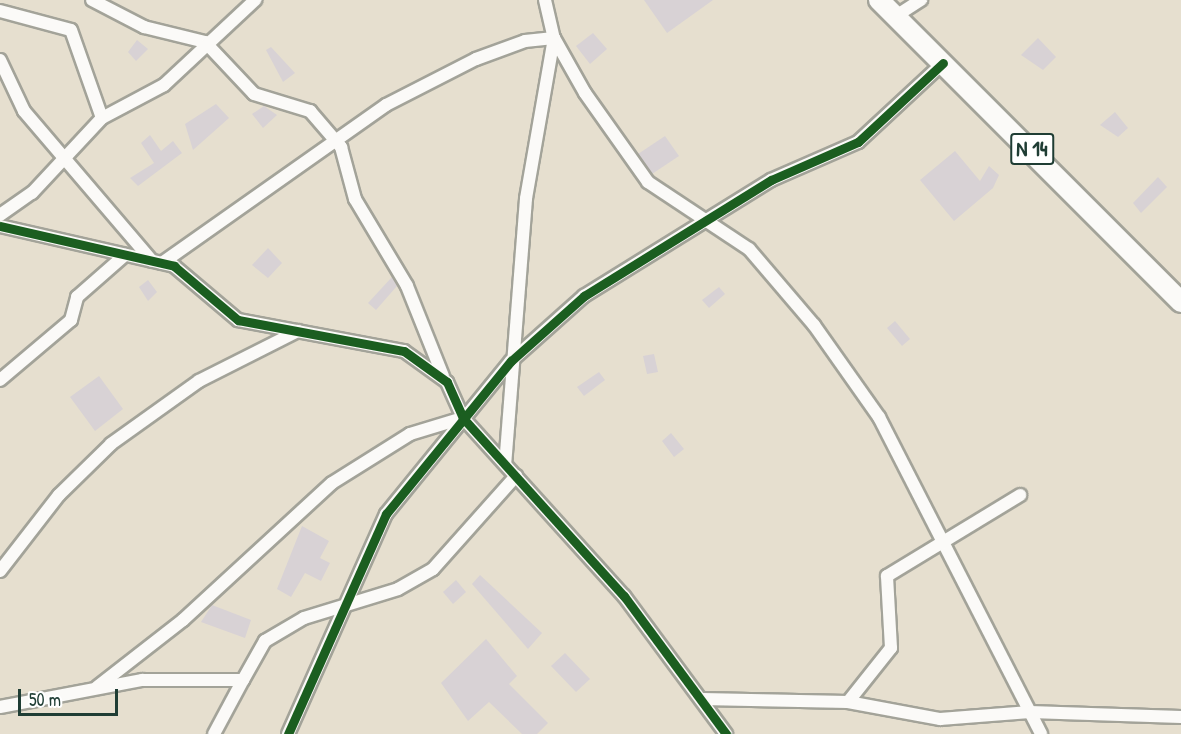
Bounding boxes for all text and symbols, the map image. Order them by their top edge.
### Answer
road number: N 14 [1010,131,1054,167]
scale bar [21,677,122,715]
text: 50 m [29,687,61,712]

